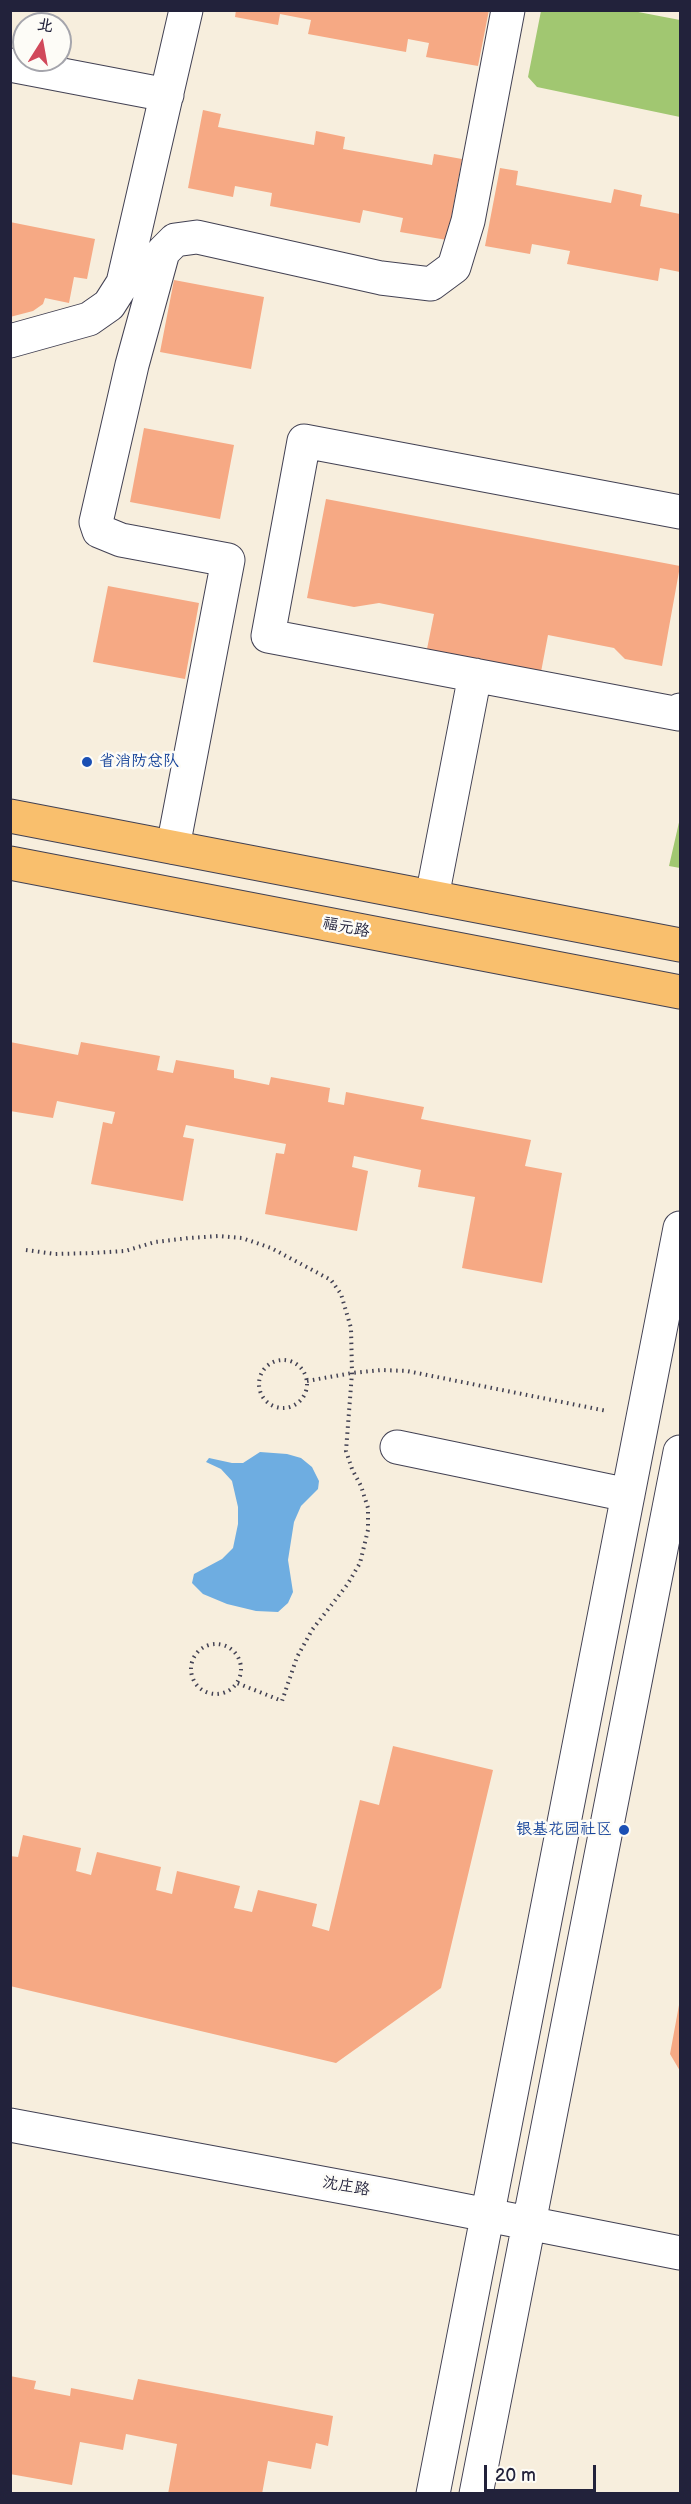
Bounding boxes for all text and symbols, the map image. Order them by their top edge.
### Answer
north arrow [12,12,72,72]
text: 北 [35,15,55,37]
place label: 省消防总队 [99,752,179,772]
marker: 省消防总队 [80,755,94,769]
street label: 福元路 [321,914,371,942]
place label: 银基花园社区 [516,1820,612,1840]
marker: 银基花园社区 [617,1823,631,1837]
street label: 沈庄路 [321,2173,371,2201]
scale bar [487,2453,600,2491]
text: 20 m [495,2465,536,2486]

